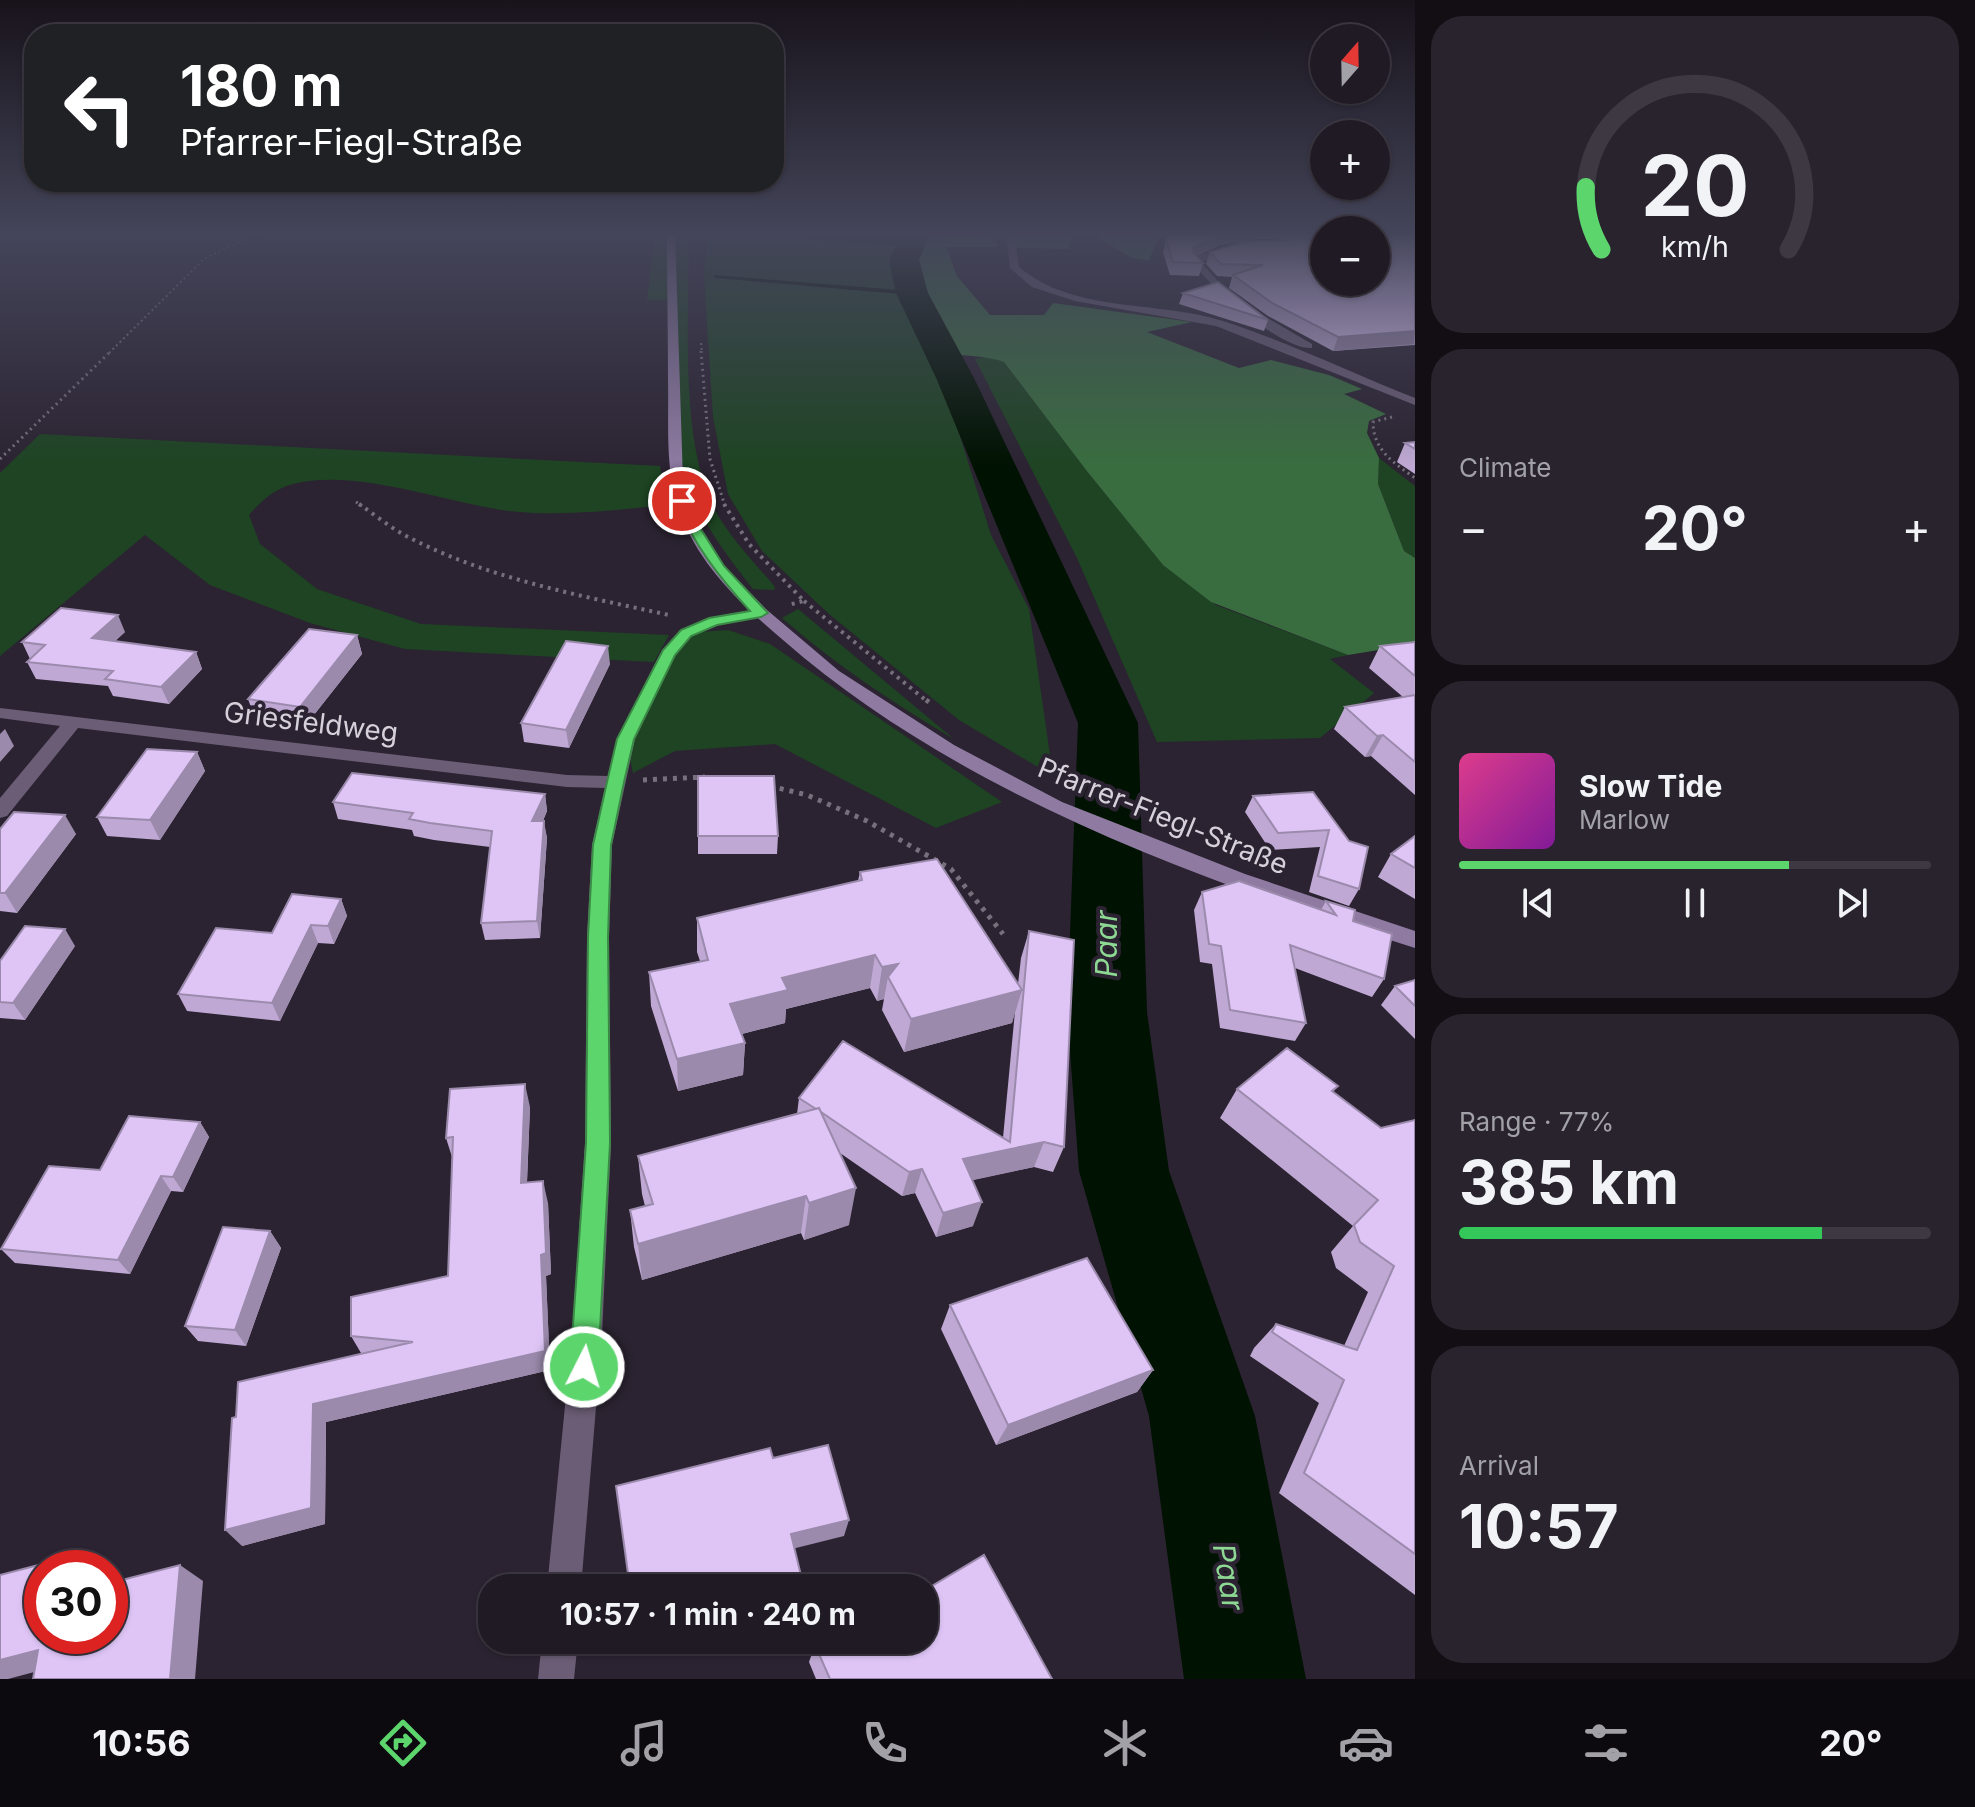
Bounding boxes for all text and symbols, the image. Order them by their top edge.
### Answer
north arrow [1310,24,1390,104]
map controls [1310,24,1390,296]
text: 180 m [180,52,343,120]
icon: left [48,56,152,160]
text: Pfarrer-Fiegl-Straße [180,120,523,164]
button: + [1310,120,1390,200]
text: 20 [1641,135,1749,236]
button: − [1310,216,1390,296]
text: km/h [1661,229,1729,264]
text: Climate [1459,452,1551,483]
pin [648,467,716,535]
icon: arrive [660,479,704,523]
text: 20° [1642,492,1748,564]
text: − [1459,501,1488,555]
text: + [1902,501,1931,555]
street label: Griesfeldweg [222,694,400,750]
street label: Pfarrer-Fiegl-Straße [1033,750,1293,882]
text: Slow Tide [1579,768,1722,804]
text: Marlow [1579,804,1670,835]
icon: previous [1516,881,1560,925]
icon: pause [1673,881,1717,925]
icon: next [1830,881,1874,925]
water label: Paar [1088,910,1124,978]
text: Range · 77% [1459,1106,1614,1137]
text: 385 km [1459,1146,1679,1218]
position arrow [542,1325,626,1409]
text: Arrival [1459,1450,1539,1481]
text: 10:57 [1459,1490,1619,1562]
water label: Paar [1206,1541,1252,1613]
speed limit sign: 30 [24,1550,128,1654]
text: 10:57 · 1 min · 240 m [560,1596,856,1632]
icon: directions [375,1715,431,1771]
icon: music [616,1715,672,1771]
icon: phone [857,1715,913,1771]
icon: climate [1097,1715,1153,1771]
icon: car [1338,1715,1394,1771]
icon: filters [1578,1715,1634,1771]
text: 10:56 [92,1721,191,1765]
text: 20° [1819,1721,1883,1765]

